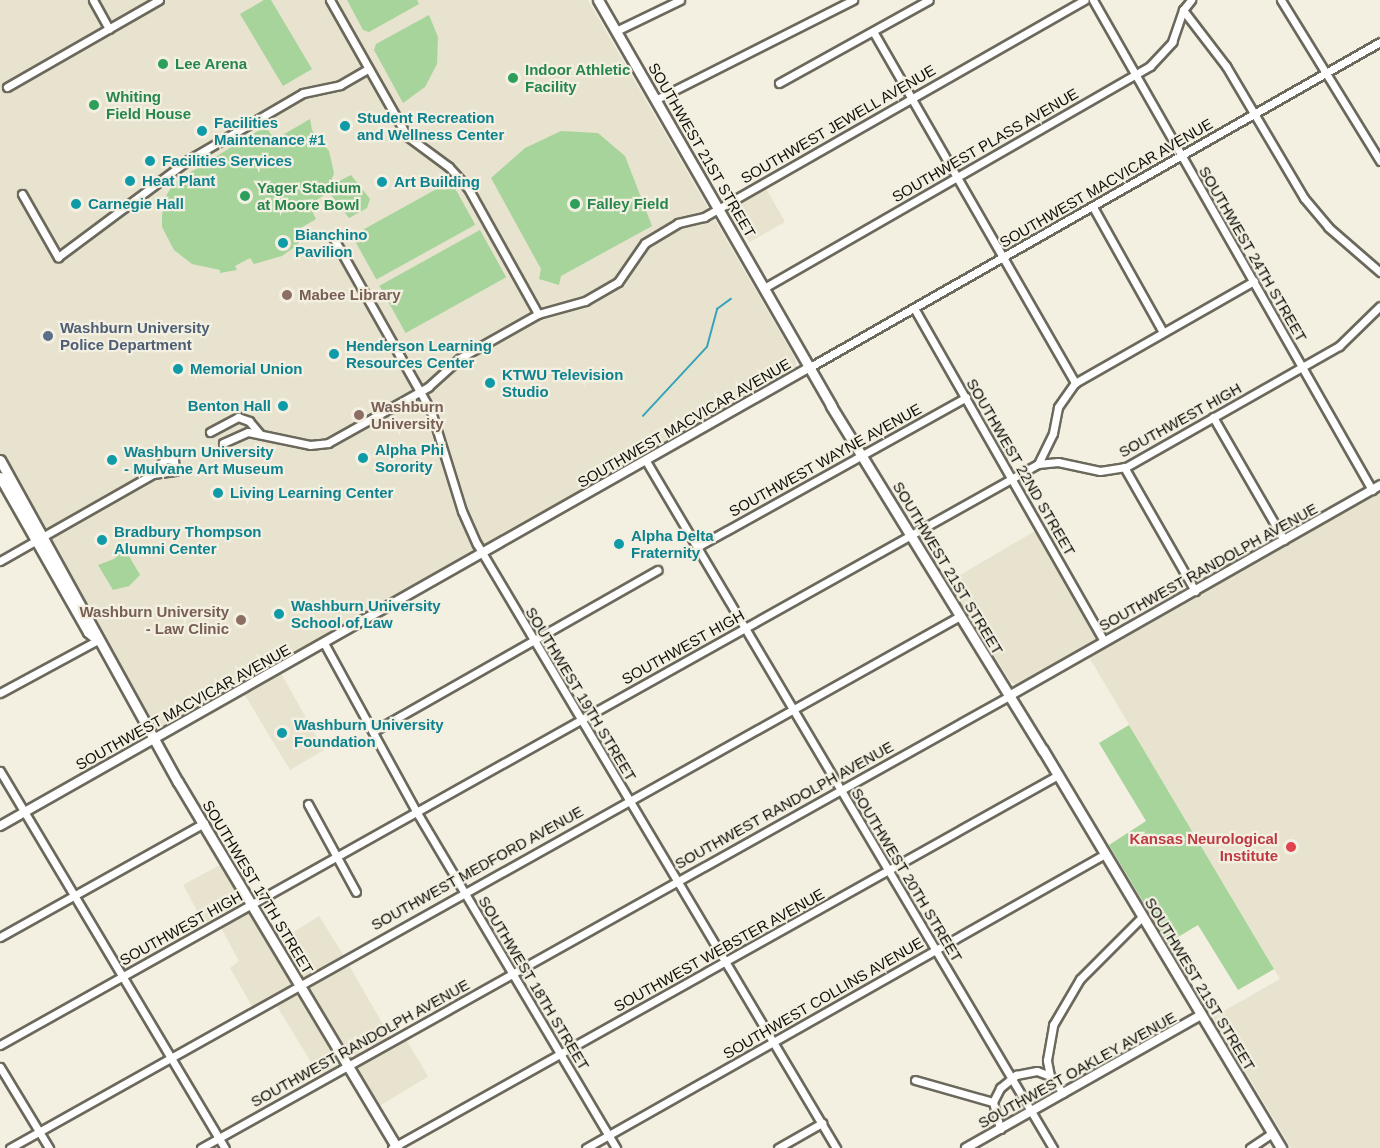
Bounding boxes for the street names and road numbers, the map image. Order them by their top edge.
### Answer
street label: SOUTHWEST 21ST STREET [644,59,760,241]
street label: SOUTHWEST JEWELL AVENUE [737,60,939,188]
street label: SOUTHWEST PLASS AVENUE [888,84,1082,206]
street label: SOUTHWEST MACVICAR AVENUE [996,114,1216,252]
street label: SOUTHWEST 24TH STREET [1195,163,1311,345]
street label: SOUTHWEST MACVICAR AVENUE [574,354,794,492]
street label: SOUTHWEST 22ND STREET [963,375,1079,559]
street label: SOUTHWEST HIGH [1116,379,1244,461]
street label: SOUTHWEST WAYNE AVENUE [725,399,925,521]
street label: SOUTHWEST 21ST STREET [889,478,1007,658]
street label: SOUTHWEST RANDOLPH AVENUE [1095,499,1321,635]
street label: SOUTHWEST 19TH STREET [522,604,640,784]
street label: SOUTHWEST HIGH [619,606,747,688]
street label: SOUTHWEST MACVICAR AVENUE [72,640,294,774]
street label: SOUTHWEST RANDOLPH AVENUE [671,737,897,873]
street label: SOUTHWEST 20TH STREET [848,785,966,965]
street label: SOUTHWEST 17TH STREET [199,797,317,977]
street label: SOUTHWEST MEDFORD AVENUE [367,802,587,934]
street label: SOUTHWEST WEBSTER AVENUE [610,884,828,1016]
street label: SOUTHWEST HIGH [117,887,245,969]
street label: SOUTHWEST 18TH STREET [475,893,593,1073]
street label: SOUTHWEST 21ST STREET [1141,894,1259,1074]
street label: SOUTHWEST COLLINS AVENUE [719,933,927,1063]
street label: SOUTHWEST RANDOLPH AVENUE [247,975,473,1111]
street label: SOUTHWEST OAKLEY AVENUE [974,1008,1180,1132]

